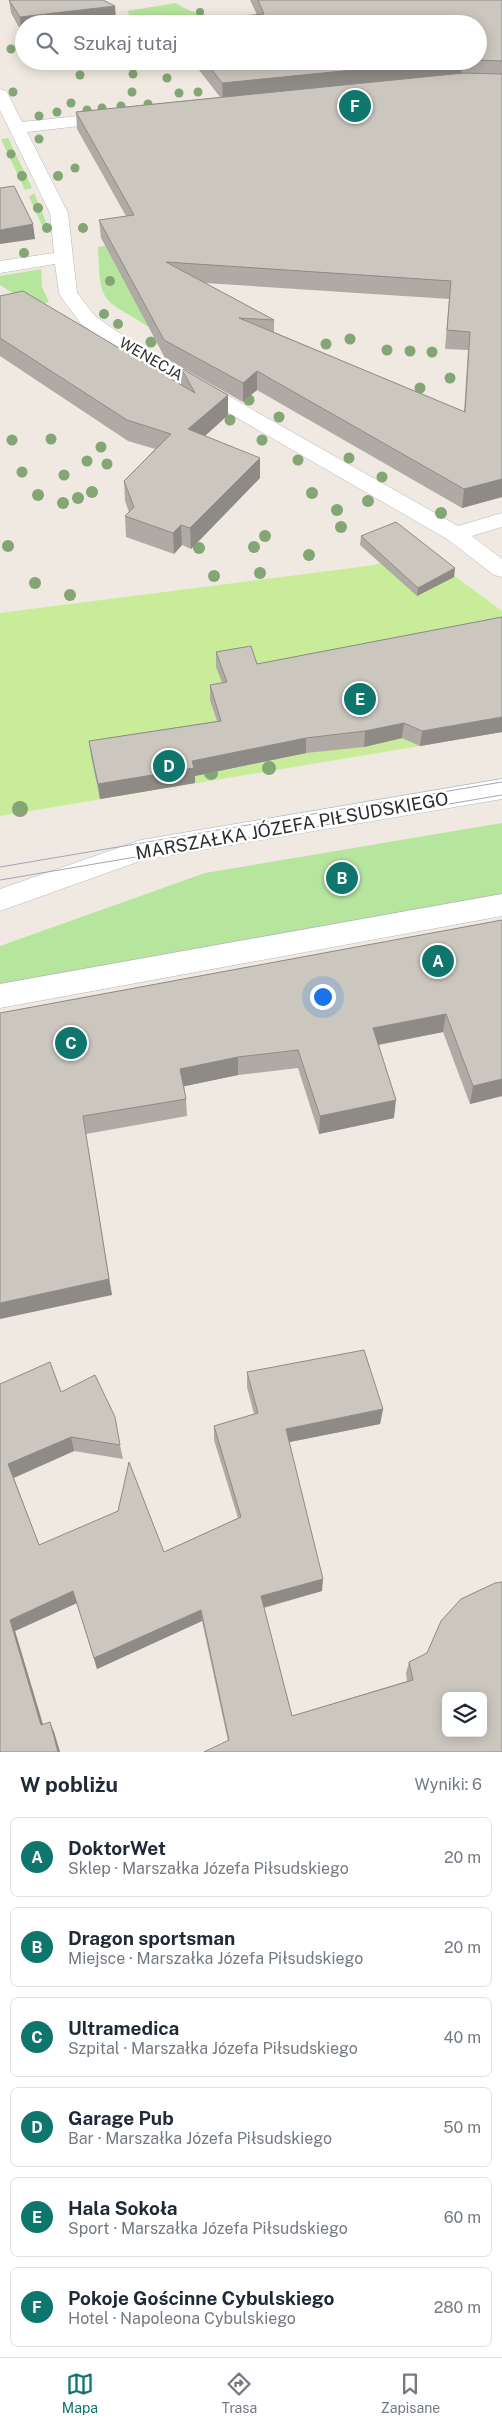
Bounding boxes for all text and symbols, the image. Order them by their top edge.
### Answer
search box [15,15,487,70]
icon: search [33,29,61,57]
text: Szukaj tutaj [73,32,178,54]
pin: F [339,87,371,125]
street label: WENECJA [116,334,186,384]
pin: E [344,680,376,718]
pin: D [153,747,185,785]
street label: MARSZAŁKA JÓZEFA PIŁSUDSKIEGO [134,787,450,863]
pin: B [326,859,358,897]
pin: A [422,942,454,980]
your location [310,984,336,1010]
pin: C [55,1024,87,1062]
map controls [442,1692,487,1737]
button: layers [442,1692,487,1737]
text: W pobliżu [20,1772,118,1797]
text: Wyniki: 6 [415,1775,482,1794]
text: DoktorWet [68,1837,166,1859]
text: A [31,1848,43,1867]
text: 20 m [444,1848,481,1867]
text: Sklep · Marszałka Józefa Piłsudskiego [68,1859,349,1878]
text: Dragon sportsman [68,1927,235,1949]
text: B [32,1938,42,1957]
text: 20 m [444,1938,481,1957]
text: Miejsce · Marszałka Józefa Piłsudskiego [68,1949,363,1968]
text: Ultramedica [68,2017,179,2039]
text: C [31,2028,43,2047]
text: 40 m [443,2028,481,2047]
text: Szpital · Marszałka Józefa Piłsudskiego [68,2039,358,2058]
text: Garage Pub [68,2107,174,2129]
text: D [31,2118,43,2137]
text: 50 m [443,2118,481,2137]
text: Bar · Marszałka Józefa Piłsudskiego [68,2129,332,2148]
text: Hala Sokoła [68,2197,178,2219]
text: E [32,2208,42,2227]
text: 60 m [444,2208,481,2227]
text: Sport · Marszałka Józefa Piłsudskiego [68,2219,348,2238]
text: Pokoje Gościnne Cybulskiego [68,2287,334,2309]
text: F [32,2298,42,2317]
text: 280 m [434,2298,481,2317]
text: Hotel · Napoleona Cybulskiego [68,2309,296,2328]
tab: Mapa [62,2370,98,2416]
tab: Trasa [222,2370,257,2416]
tab: Zapisane [381,2370,440,2416]

